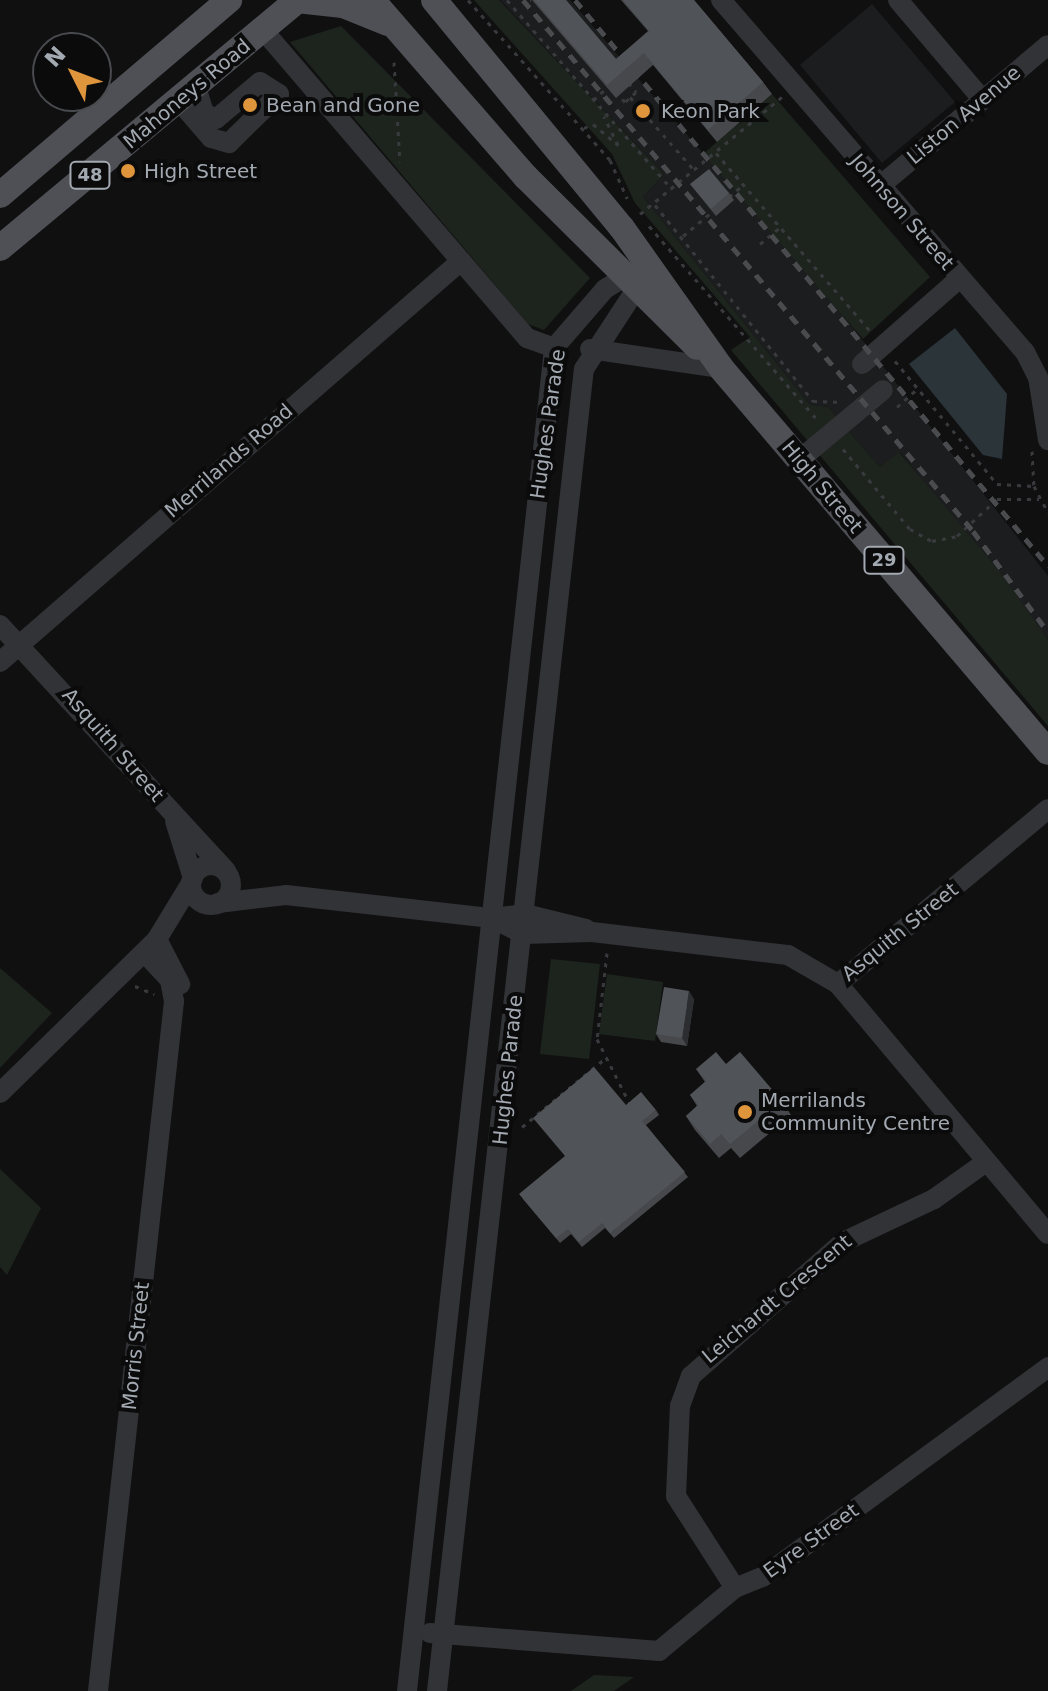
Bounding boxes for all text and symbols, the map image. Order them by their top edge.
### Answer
north arrow [32,32,112,112]
street label: Mahoneys Road [119,34,255,154]
text: N [40,42,71,72]
street label: Liston Avenue [902,61,1026,169]
place label: Bean and Gone [266,93,420,117]
marker: Bean and Gone [241,96,259,114]
place label: Keon Park [661,99,760,123]
marker: Keon Park [632,100,654,122]
street label: Johnson Street [845,149,959,275]
place label: High Street [144,159,257,183]
road number: 48 [68,161,112,189]
marker: High Street [119,162,137,180]
street label: Hughes Parade [526,348,570,500]
street label: Merrilands Road [160,399,298,523]
street label: High Street [776,436,868,538]
road number: 29 [862,546,906,574]
street label: Asquith Street [57,683,169,807]
street label: Asquith Street [837,878,963,986]
street label: Hughes Parade [488,994,528,1146]
place label: Merrilands Community Centre [761,1088,950,1135]
marker: Merrilands Community Centre [736,1103,754,1121]
street label: Leichardt Crescent [697,1230,857,1368]
street label: Morris Street [117,1281,155,1411]
street label: Eyre Street [759,1498,863,1584]

